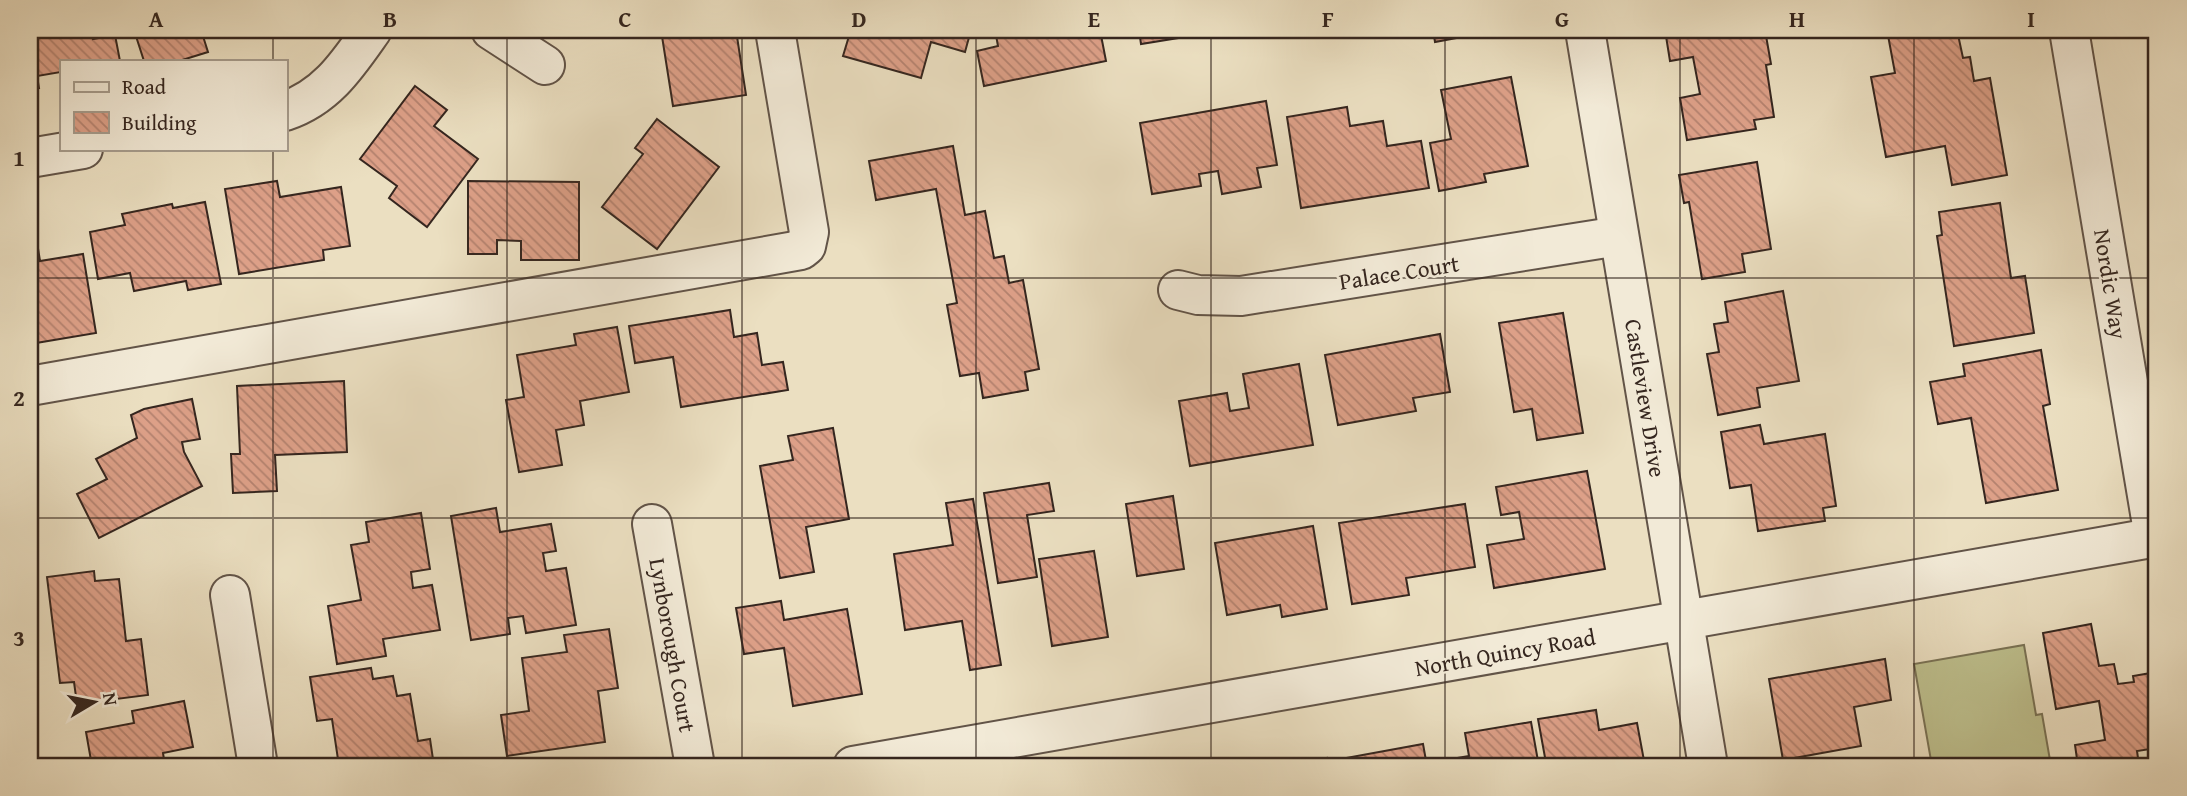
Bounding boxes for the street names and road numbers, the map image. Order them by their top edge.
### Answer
street label: Nordic Way [2086,227,2136,342]
street label: Palace Court [1337,246,1461,298]
street label: Castleview Drive [1617,317,1675,479]
street label: Lynborough Court [641,555,705,735]
street label: North Quincy Road [1412,620,1599,684]

